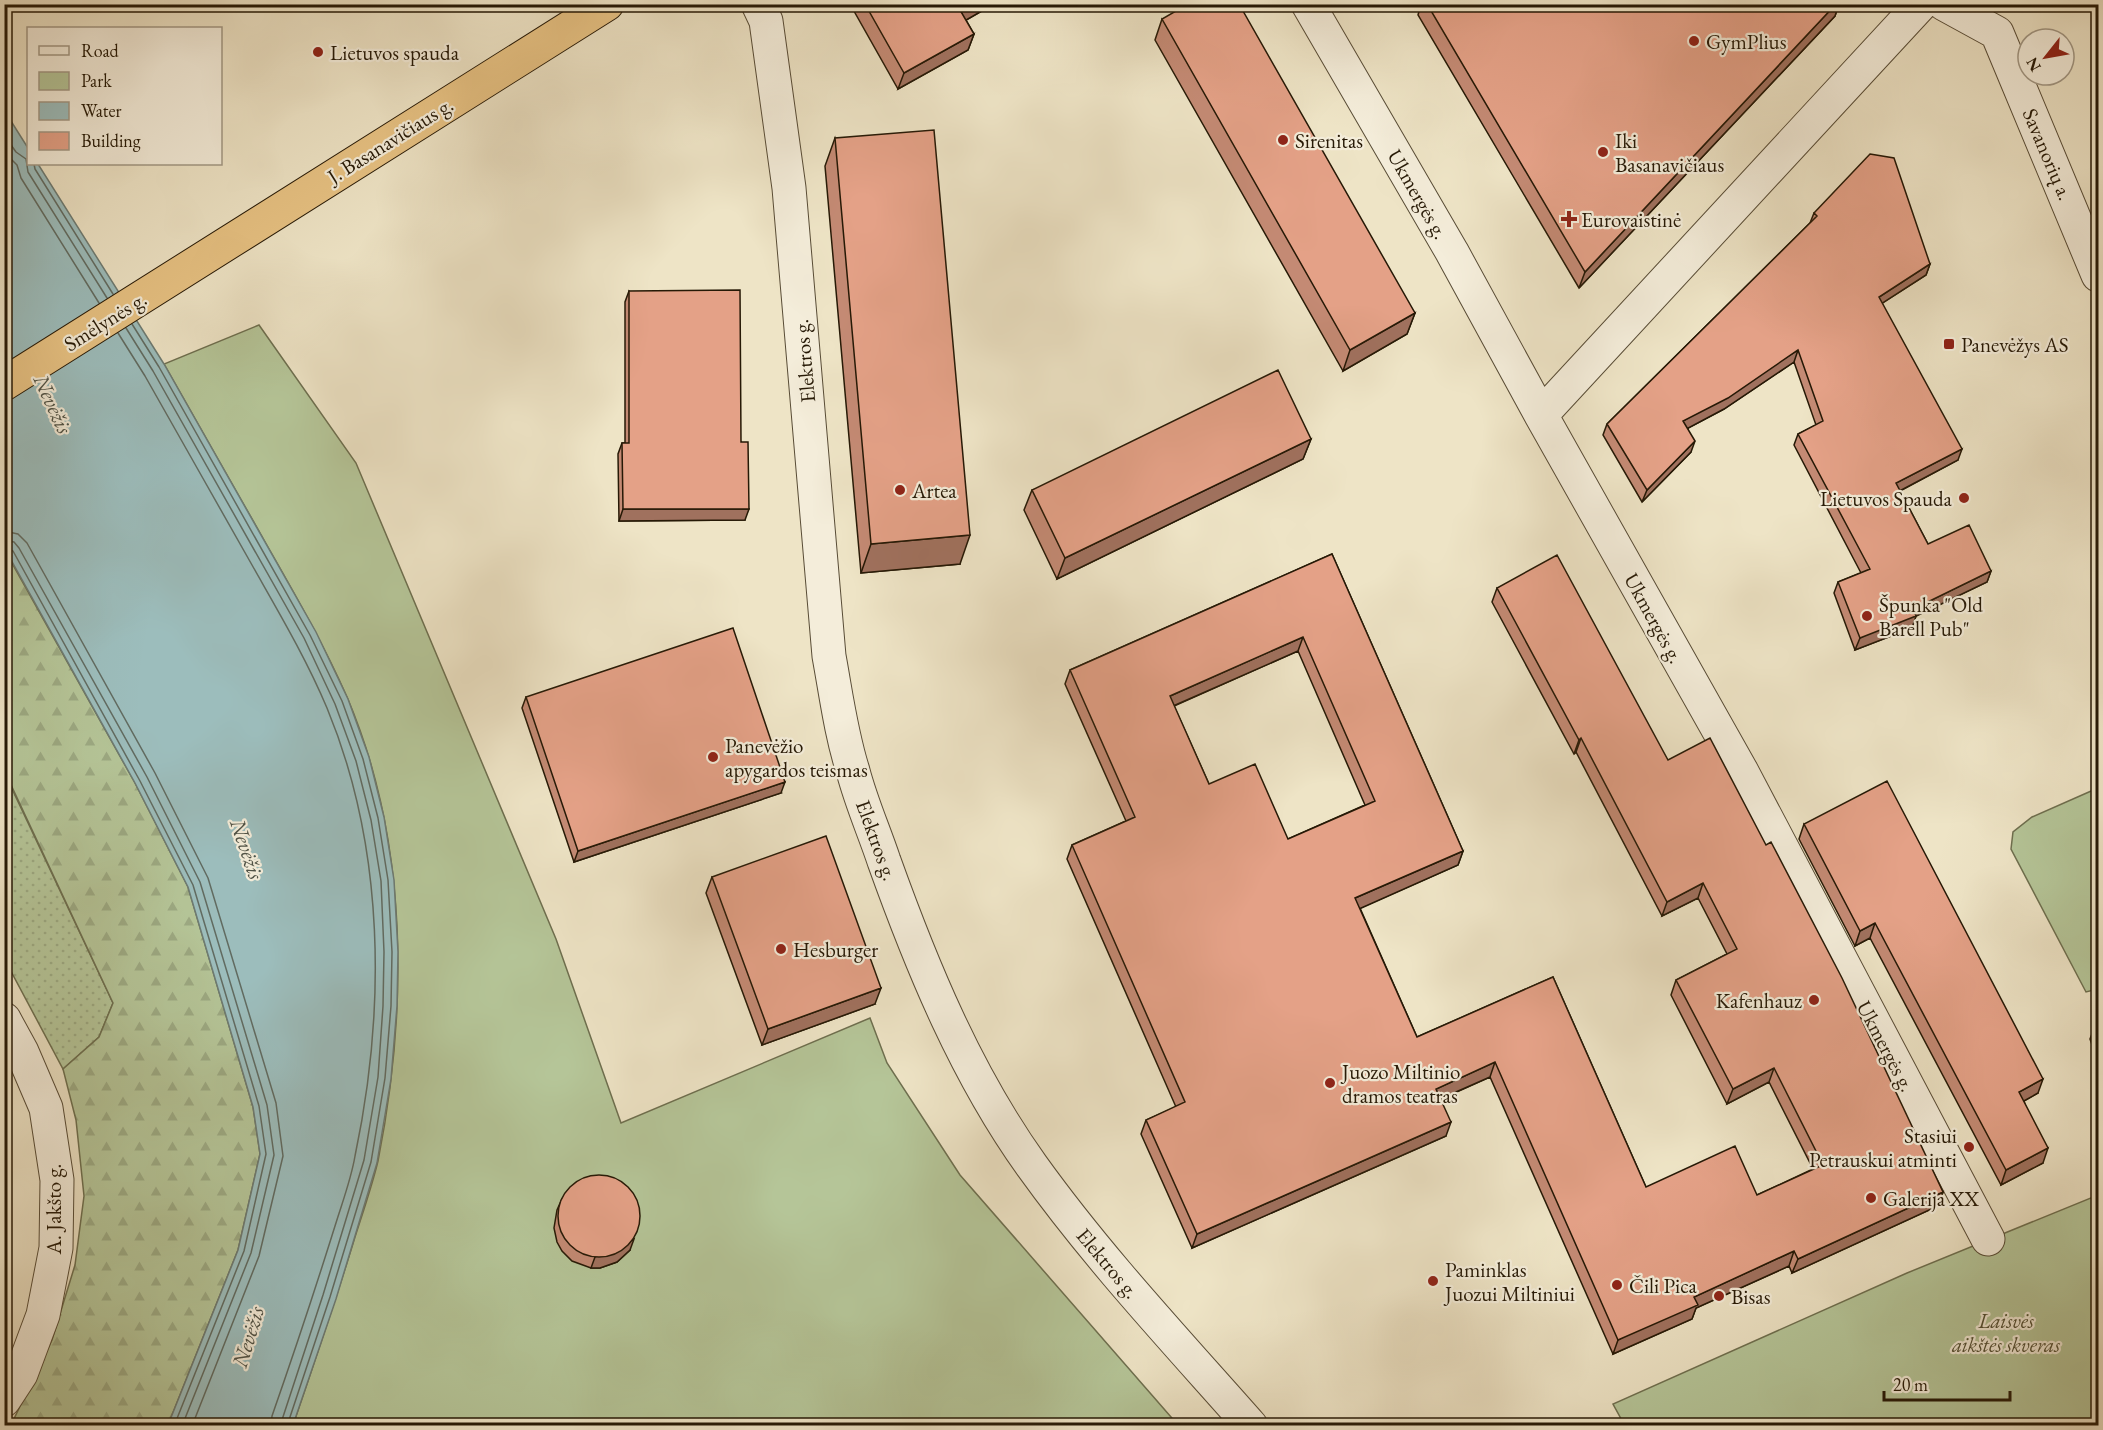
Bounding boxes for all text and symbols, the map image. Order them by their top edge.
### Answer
legend [27,27,222,165]
north arrow [2016,27,2076,87]
place label: GymPlius [1706,28,1787,55]
marker: GymPlius [1687,34,1701,48]
text: Road [81,39,120,62]
place label: Lietuvos spauda [330,39,460,66]
marker: Lietuvos spauda [311,45,325,59]
text: N [2021,53,2046,75]
text: Park [81,69,112,92]
street label: J. Basanavičiaus g. [320,91,458,191]
text: Water [81,99,122,122]
street label: Savanorių a. [2017,104,2079,204]
place label: Sirenitas [1295,127,1363,154]
place label: Iki Basanavičiaus [1615,127,1724,178]
text: Building [81,129,141,152]
marker: Sirenitas [1276,133,1290,147]
street label: Ukmergės g. [1382,144,1454,244]
marker: Iki Basanavičiaus [1596,145,1610,159]
place label: Eurovaistinė [1581,206,1681,233]
marker: Eurovaistinė [1562,212,1576,226]
street label: Smėlynės g. [59,285,151,357]
street label: Elektros g. [787,318,821,404]
place label: Panevėžys AS [1961,331,2068,358]
marker: Panevėžys AS [1942,337,1956,351]
water label: Nevėžis [26,369,80,439]
place label: Artea [911,477,957,504]
marker: Artea [893,483,907,497]
place label: Lietuvos Spauda [1820,485,1953,512]
marker: Lietuvos Spauda [1957,491,1971,505]
street label: Ukmergės g. [1618,568,1690,668]
place label: Špunka "Old Barell Pub" [1879,591,1983,642]
marker: Špunka "Old Barell Pub" [1860,609,1874,623]
place label: Panevėžio apygardos teismas [725,732,868,783]
marker: Panevėžio apygardos teismas [706,750,720,764]
street label: Elektros g. [850,796,904,884]
water label: Nevėžis [223,814,271,884]
place label: Hesburger [793,936,878,963]
marker: Hesburger [774,942,788,956]
place label: Kafenhauz [1716,987,1802,1014]
marker: Kafenhauz [1807,993,1821,1007]
street label: Ukmergės g. [1851,996,1921,1096]
place label: Juozo Miltinio dramos teatras [1340,1058,1460,1109]
marker: Juozo Miltinio dramos teatras [1323,1076,1337,1090]
place label: Stasiui Petrauskui atminti [1809,1122,1957,1173]
marker: Stasiui Petrauskui atminti [1962,1140,1976,1154]
street label: A. Jakšto g. [40,1164,67,1255]
place label: Galerija XX [1883,1185,1979,1212]
marker: Galerija XX [1864,1191,1878,1205]
street label: Elektros g. [1071,1222,1145,1304]
place label: Paminklas Juozui Miltiniui [1443,1256,1575,1307]
place label: Čili Pica [1629,1272,1697,1299]
marker: Paminklas Juozui Miltiniui [1426,1274,1440,1288]
marker: Čili Pica [1610,1278,1624,1292]
place label: Bisas [1731,1283,1771,1310]
marker: Bisas [1712,1289,1726,1303]
water label: Nevėžis [225,1302,271,1372]
park label: Laisvės aikštės skveras [1951,1307,2060,1358]
scale bar [1884,1364,2010,1402]
text: 20 m [1893,1373,1928,1396]

